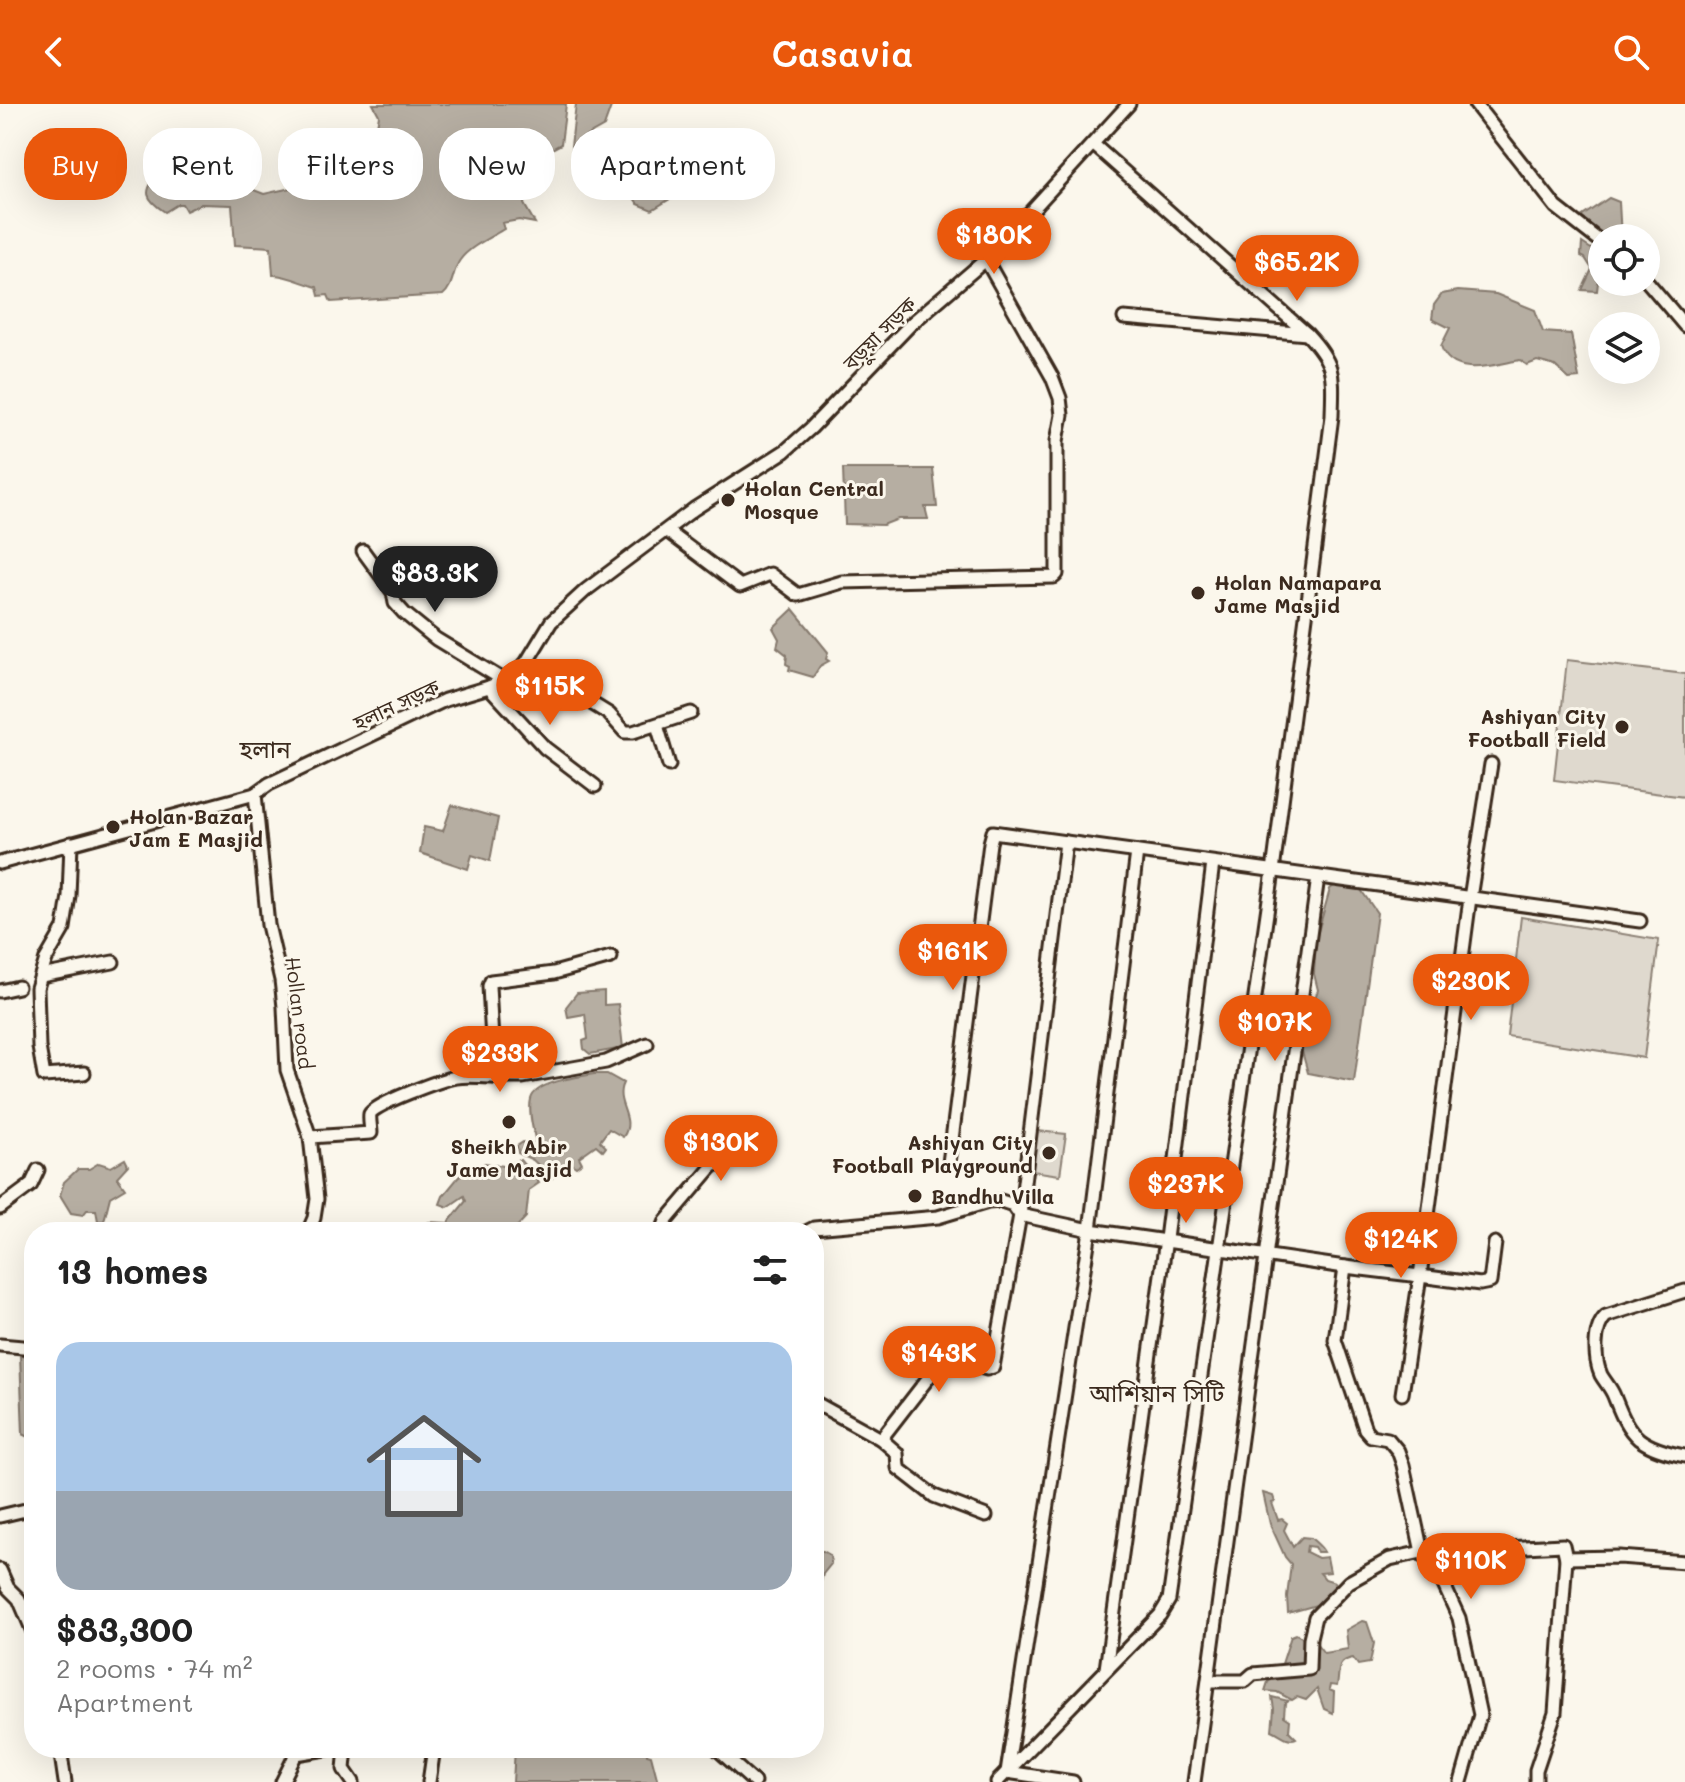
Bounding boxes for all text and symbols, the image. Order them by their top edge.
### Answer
text: Casavia [771,29,914,76]
icon: back [32,30,76,74]
icon: search [1609,30,1653,74]
chip: Buy [24,128,127,200]
chip: Rent [143,128,262,200]
chip: Filters [278,128,423,200]
chip: New [439,128,555,200]
chip: Apartment [571,128,775,200]
pin: $180K [938,208,1050,276]
text: $180K [955,217,1033,251]
map controls [1588,224,1660,384]
button: locate [1588,224,1660,296]
pin: $65.2K [1232,235,1362,303]
text: $65.2K [1254,244,1340,278]
street label: বড়ুয়া সড়ক [836,290,925,379]
button: layers [1588,312,1660,384]
place label: Holan Central Mosque [744,475,884,524]
marker: Holan Central Mosque [719,491,737,509]
pin: $83.3K [370,546,500,614]
text: $83.3K [391,555,479,589]
place label: Holan Namapara Jame Masjid [1214,569,1382,618]
marker: Holan Namapara Jame Masjid [1189,584,1207,602]
pin: $115K [494,659,606,727]
text: $115K [514,668,586,702]
street label: হলান সড়ক [348,672,444,736]
place label: Ashiyan City Football Field [1467,703,1606,752]
marker: Ashiyan City Football Field [1613,718,1631,736]
district label: হলান [238,733,291,764]
place label: Holan Bazar Jam E Masjid [129,803,263,852]
marker: Holan Bazar Jam E Masjid [104,818,122,836]
pin: $161K [897,924,1009,992]
text: $161K [917,933,989,967]
pin: $230K [1415,954,1527,1022]
street label: Hollan road [280,955,320,1071]
text: $230K [1431,963,1511,997]
pin: $107K [1219,995,1331,1063]
text: $107K [1237,1004,1313,1038]
pin: $233K [444,1026,556,1094]
text: $233K [461,1035,539,1069]
marker: Sheikh Abir Jame Masjid [500,1113,518,1131]
pin: $130K [665,1115,777,1183]
text: $130K [682,1124,760,1158]
place label: Ashiyan City Football Playground [832,1129,1033,1178]
place label: Sheikh Abir Jame Masjid [446,1133,572,1182]
marker: Ashiyan City Football Playground [1040,1144,1058,1162]
pin: $237K [1130,1157,1242,1225]
text: $237K [1147,1166,1225,1200]
place label: Bandhu Villa [931,1183,1054,1209]
marker: Bandhu Villa [906,1187,924,1205]
pin: $124K [1345,1212,1457,1280]
text: $124K [1363,1221,1439,1255]
text: 13 homes [56,1248,209,1293]
icon: filters [748,1248,792,1292]
pin: $143K [883,1326,995,1394]
text: $143K [901,1335,977,1369]
district label: আশিয়ান সিটি [1089,1377,1225,1408]
icon: home [352,1394,496,1538]
pin: $110K [1415,1533,1527,1601]
text: $110K [1435,1542,1507,1576]
text: $83,300 [56,1606,193,1651]
text: 2 rooms · 74 m² [56,1651,253,1685]
text: Apartment [56,1685,193,1719]

